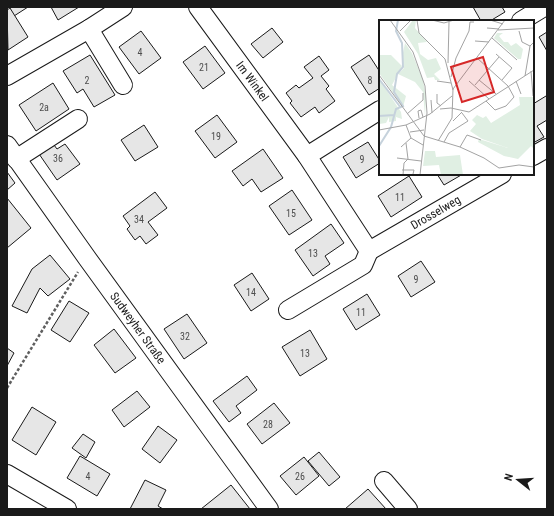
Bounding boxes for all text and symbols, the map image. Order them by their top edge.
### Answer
inset map [379,20,534,175]
house number: 4 [138,47,143,58]
street label: Im Winkel [233,58,272,104]
house number: 21 [199,62,209,73]
house number: 2 [85,75,90,86]
house number: 8 [368,75,373,86]
house number: 2a [39,102,49,113]
house number: 19 [211,131,221,142]
house number: 36 [53,153,63,164]
house number: 9 [360,154,365,165]
house number: 11 [395,192,405,203]
street label: Drosselweg [408,193,463,232]
house number: 15 [286,208,296,219]
house number: 34 [134,214,144,225]
house number: 13 [308,248,318,259]
house number: 9 [414,274,419,285]
house number: 14 [246,287,256,298]
street label: Sudweyher Straße [107,290,169,367]
house number: 11 [356,307,366,318]
house number: 32 [180,331,190,342]
house number: 13 [300,348,310,359]
house number: 28 [263,419,273,430]
north arrow [498,460,538,500]
house number: 4 [86,471,91,482]
house number: 26 [295,471,305,482]
text: N [502,472,516,482]

